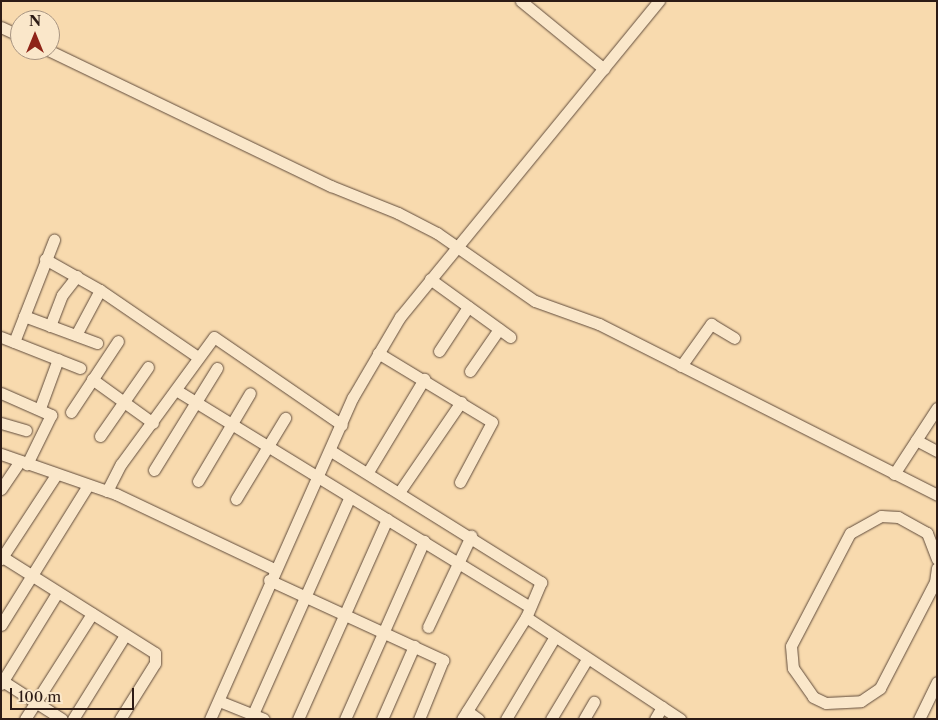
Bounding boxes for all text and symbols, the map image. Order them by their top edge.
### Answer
north arrow [10,10,60,60]
text: N [29,12,41,30]
scale bar [12,678,136,710]
text: 100 m [18,687,61,706]

